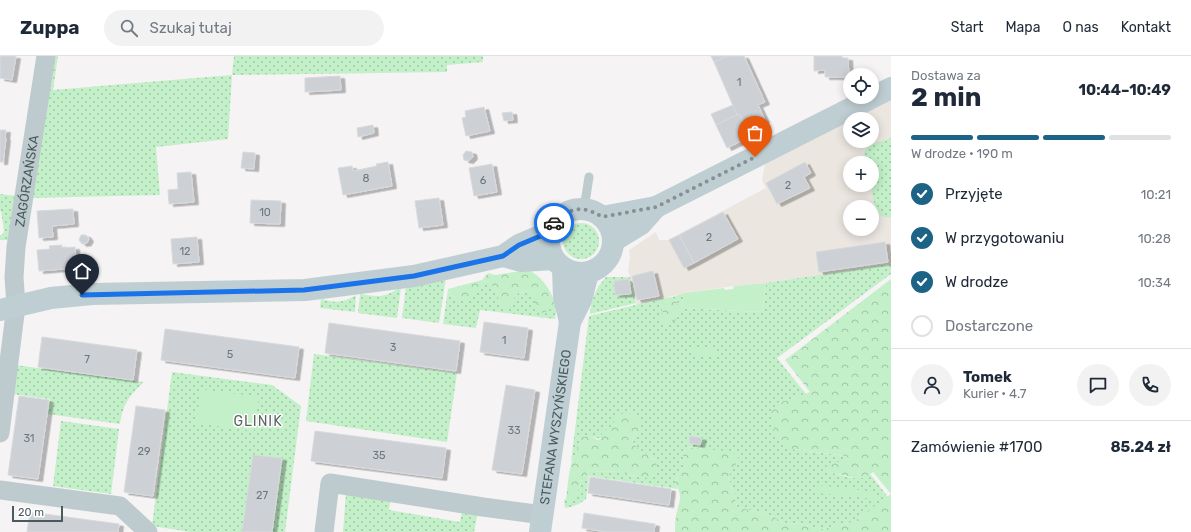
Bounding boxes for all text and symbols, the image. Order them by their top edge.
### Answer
search box [104,10,384,46]
text: Zuppa [20,16,80,39]
icon: search [118,17,140,39]
text: Szukaj tutaj [150,19,232,37]
text: Start [951,19,983,36]
text: Mapa [1005,19,1040,36]
text: O nas [1062,19,1099,36]
text: Kontakt [1121,19,1171,36]
map controls [843,68,879,236]
button: locate [843,68,879,104]
text: Dostawa za [911,68,981,83]
house number: 1 [737,76,741,89]
text: 10:44–10:49 [1079,81,1171,99]
text: 2 min [911,82,981,113]
button: layers [843,112,879,148]
pin [738,116,772,157]
icon: bag [744,122,766,144]
street label: ZAGÓRZAŃSKA [12,134,42,228]
text: W drodze · 190 m [911,146,1013,161]
button: + [843,156,879,192]
house number: 8 [363,172,370,185]
house number: 6 [480,174,487,187]
house number: 2 [785,179,791,192]
icon: check [911,183,933,205]
text: Przyjęte [945,185,1003,203]
text: 10:21 [1141,187,1171,202]
button: − [843,200,879,236]
courier [534,203,574,243]
house number: 10 [259,206,271,219]
icon: car [543,212,565,234]
icon: check [911,227,933,249]
text: W przygotowaniu [945,229,1064,247]
house number: 2 [706,231,712,244]
text: 10:28 [1138,231,1171,246]
house number: 12 [179,245,191,258]
pin [65,254,99,295]
icon: home [71,260,93,282]
icon: check [911,271,933,293]
text: W drodze [945,273,1008,291]
text: 10:34 [1138,275,1171,290]
text: Dostarczone [945,317,1033,335]
house number: 1 [502,334,506,347]
house number: 3 [390,341,397,354]
house number: 5 [227,348,234,361]
street label: STEFANA WYSZYŃSKIEGO [537,348,574,506]
house number: 7 [84,353,90,366]
button: person [911,364,953,406]
button: chat [1077,364,1119,406]
button: phone [1129,364,1171,406]
text: Tomek [963,368,1012,386]
text: Kurier · 4.7 [963,386,1026,401]
district label: GLINIK [233,413,283,430]
house number: 33 [507,424,521,437]
house number: 31 [23,432,35,445]
text: Zamówienie #1700 [911,438,1043,456]
text: 85.24 zł [1110,438,1171,456]
house number: 29 [138,445,150,458]
house number: 35 [372,449,386,462]
house number: 27 [256,489,268,502]
scale bar [12,504,63,523]
text: 20 m [18,506,44,519]

